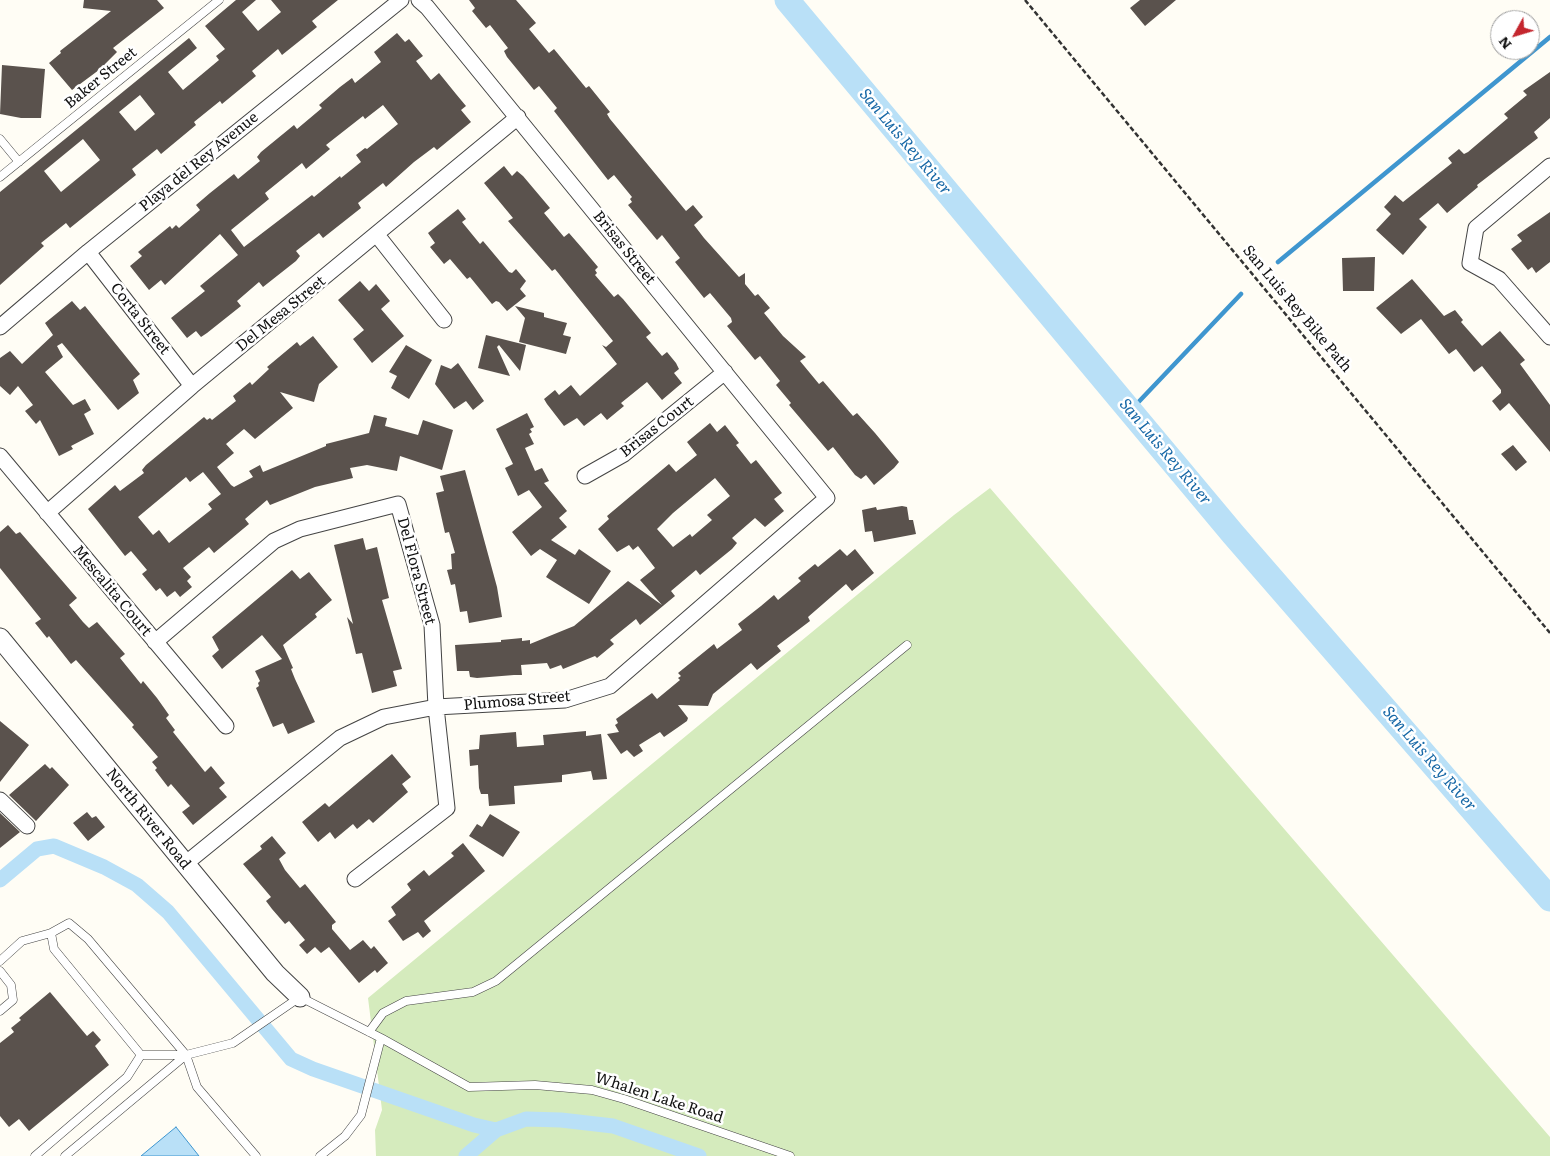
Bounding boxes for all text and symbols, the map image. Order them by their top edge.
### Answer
north arrow [1490,10,1540,60]
text: N [1493,33,1516,55]
street label: Baker Street [61,43,141,113]
water label: San Luis Rey River [855,85,955,199]
street label: Playa del Rey Avenue [136,109,262,215]
street label: Brisas Street [589,208,659,288]
street label: San Luis Rey Bike Path [1239,242,1355,376]
street label: Del Mesa Street [233,272,329,356]
street label: Corta Street [106,280,174,358]
street label: Brisas Court [617,393,697,461]
water label: San Luis Rey River [1115,395,1215,509]
street label: Del Flora Street [393,515,439,627]
street label: Mescalita Court [69,542,155,640]
street label: Plumosa Street [463,687,571,715]
water label: San Luis Rey River [1378,703,1480,815]
street label: North River Road [102,765,194,873]
street label: Whalen Lake Road [593,1069,725,1127]

